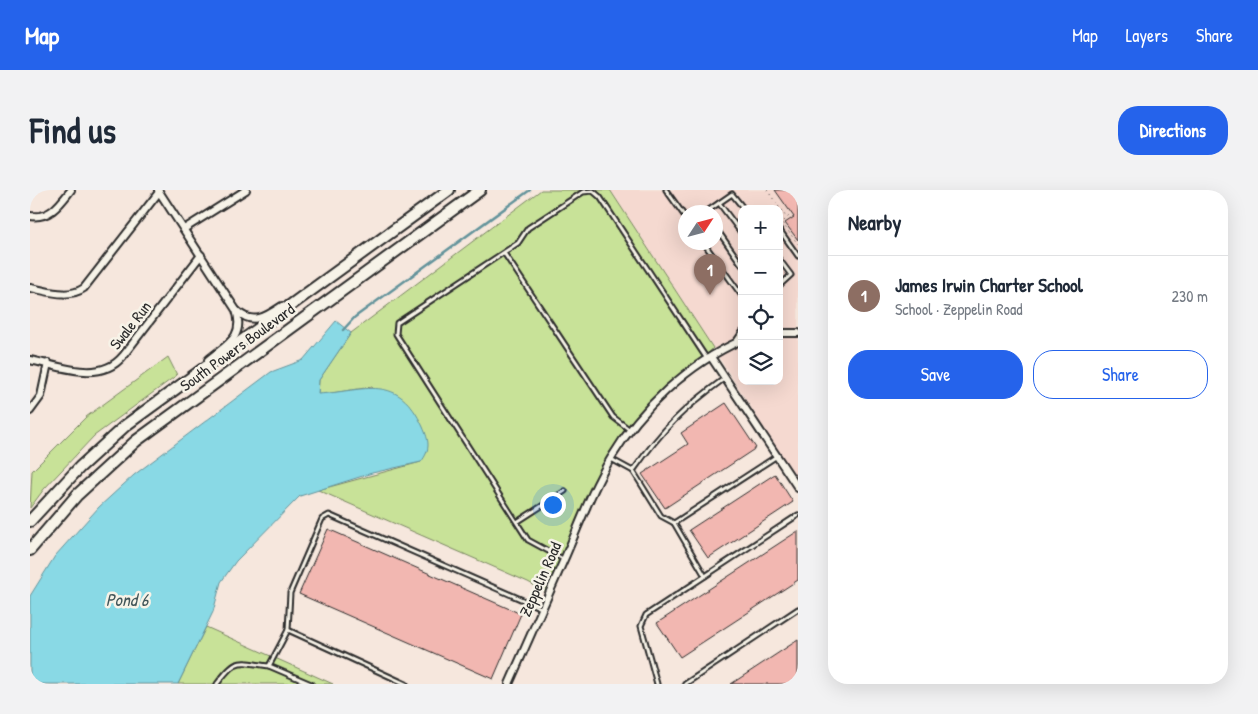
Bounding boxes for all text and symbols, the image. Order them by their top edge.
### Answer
text: Map [25,19,59,51]
text: Map [1072,23,1098,48]
text: Layers [1126,23,1168,48]
text: Share [1196,23,1233,48]
button: Directions [1118,106,1228,155]
text: Find us [30,107,116,154]
north arrow [678,205,723,250]
map controls [738,205,783,385]
button: + [738,205,783,250]
text: Nearby [848,208,901,237]
button: − [738,250,783,295]
pin: 1 [694,254,726,295]
text: James Irwin Charter School [895,272,1083,298]
text: 1 [861,285,867,307]
text: 230 m [1172,285,1208,307]
button: locate [738,295,783,340]
street label: Swale Run [104,296,156,354]
street label: South Powers Boulevard [175,298,299,396]
text: School · Zeppelin Road [895,298,1023,320]
button: layers [738,340,783,385]
button: Save [848,350,1023,399]
button: Share [1033,350,1208,399]
your location [540,492,566,518]
street label: Zeppelin Road [514,538,566,620]
water label: Pond 6 [106,587,149,612]

